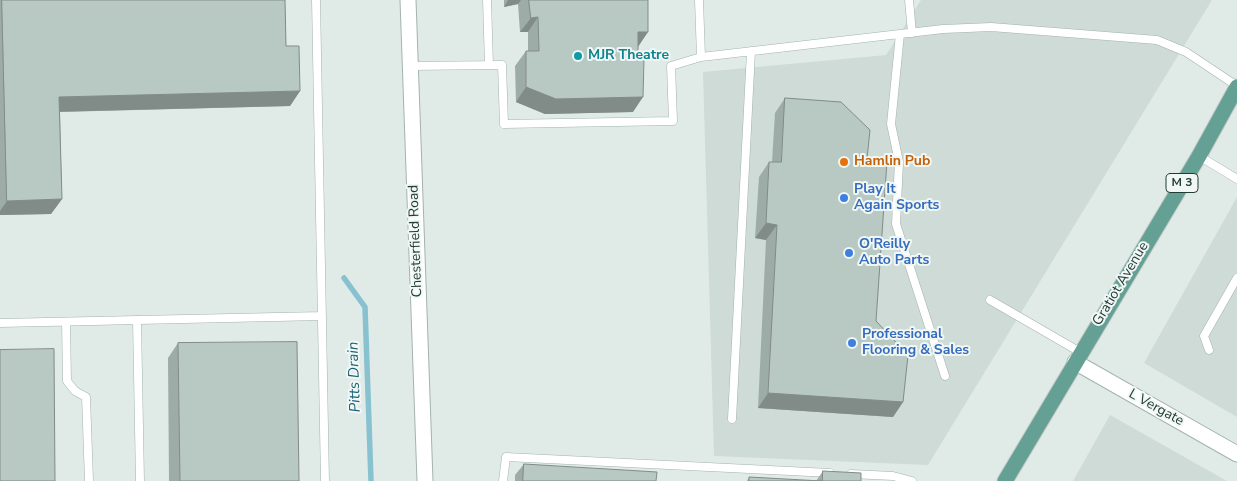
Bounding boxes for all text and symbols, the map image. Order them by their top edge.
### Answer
place label: MJR Theatre [588,48,669,64]
marker: MJR Theatre [572,50,584,62]
place label: Hamlin Pub [854,154,930,170]
marker: Hamlin Pub [838,156,850,168]
road number: M 3 [1166,174,1198,192]
place label: Play It Again Sports [854,182,939,214]
street label: Chesterfield Road [406,184,426,298]
marker: Play It Again Sports [838,192,850,204]
place label: O'Reilly Auto Parts [859,237,929,270]
street label: Gratiot Avenue [1089,239,1153,329]
marker: O'Reilly Auto Parts [843,247,855,259]
place label: Professional Flooring & Sales [862,327,969,360]
marker: Professional Flooring & Sales [846,337,858,349]
water label: Pitts Drain [345,341,365,413]
street label: L Vergate [1126,386,1186,430]

